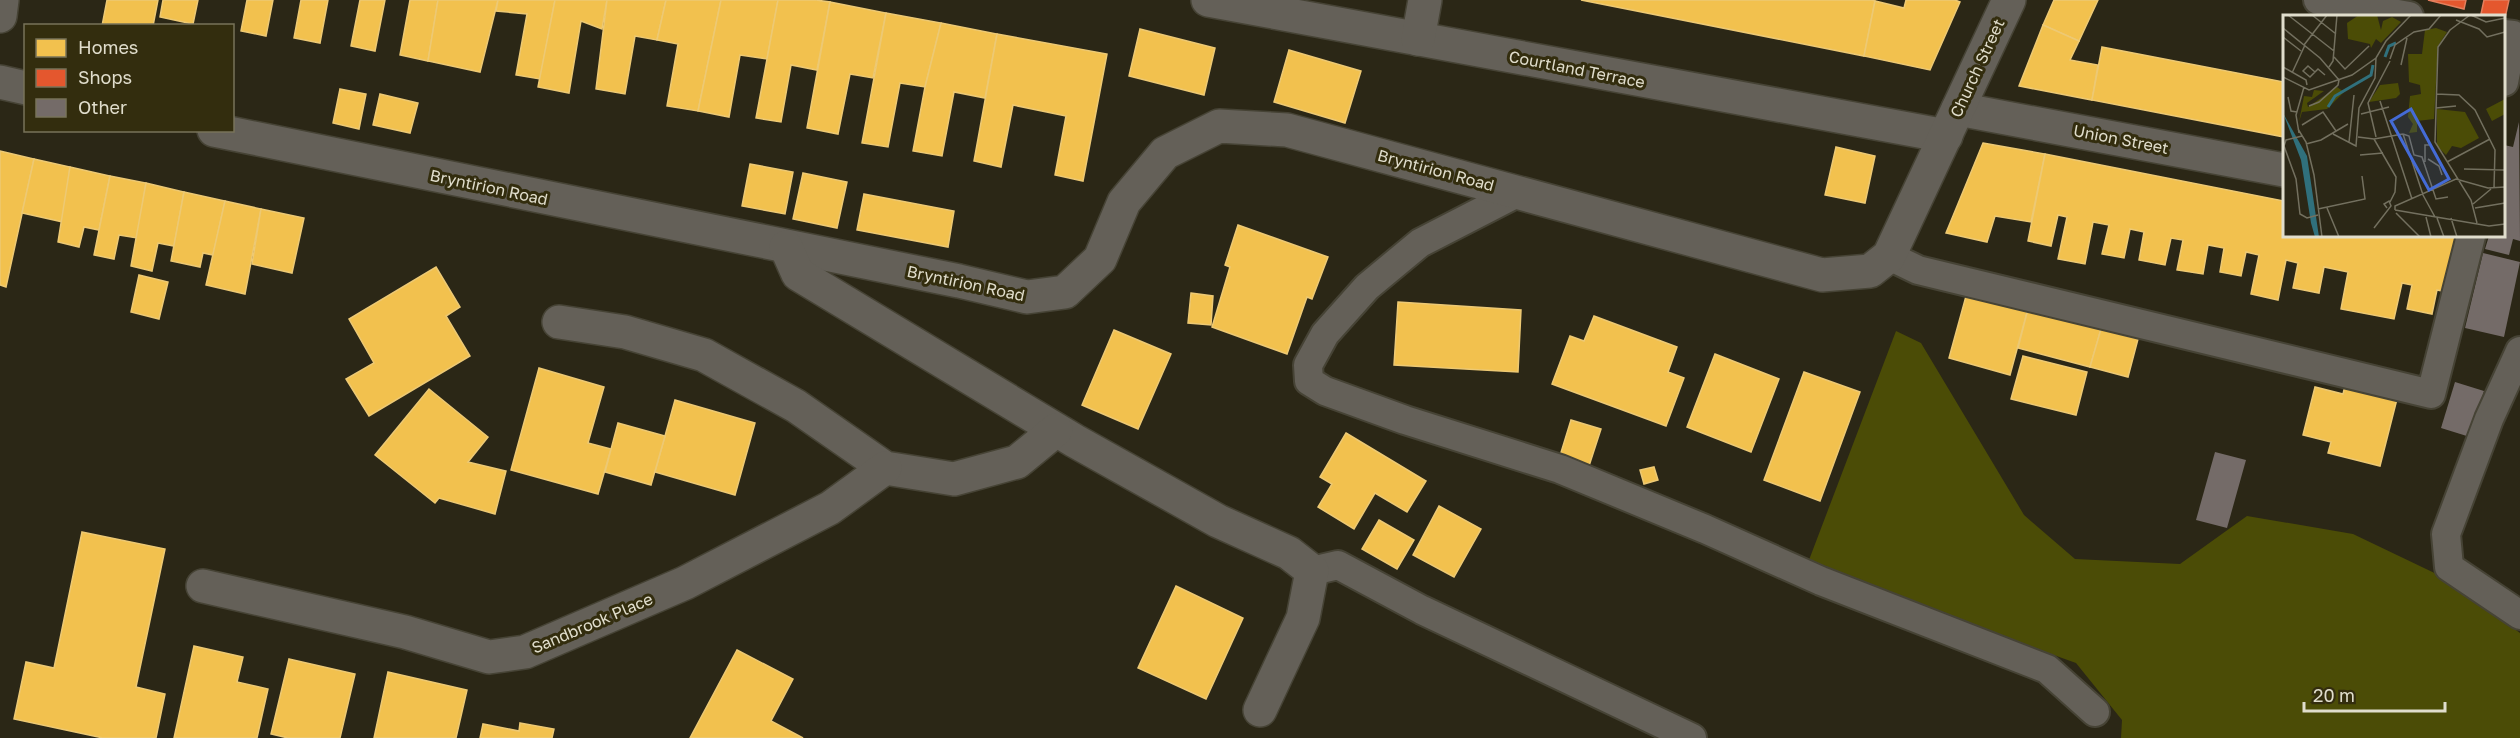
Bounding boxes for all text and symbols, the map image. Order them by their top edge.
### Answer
inset map [2283,15,2505,237]
street label: Church Street [1945,16,2009,120]
legend [24,24,234,132]
text: Homes [78,36,138,58]
street label: Courtland Terrace [1507,46,1647,92]
text: Shops [78,66,132,88]
text: Other [78,96,127,118]
street label: Union Street [2072,120,2170,158]
street label: Bryntirion Road [1375,145,1497,195]
street label: Bryntirion Road [428,165,550,209]
street label: Bryntirion Road [905,261,1027,305]
street label: Sandbrook Place [528,588,656,658]
scale bar [2304,675,2445,713]
text: 20 m [2313,684,2355,706]

